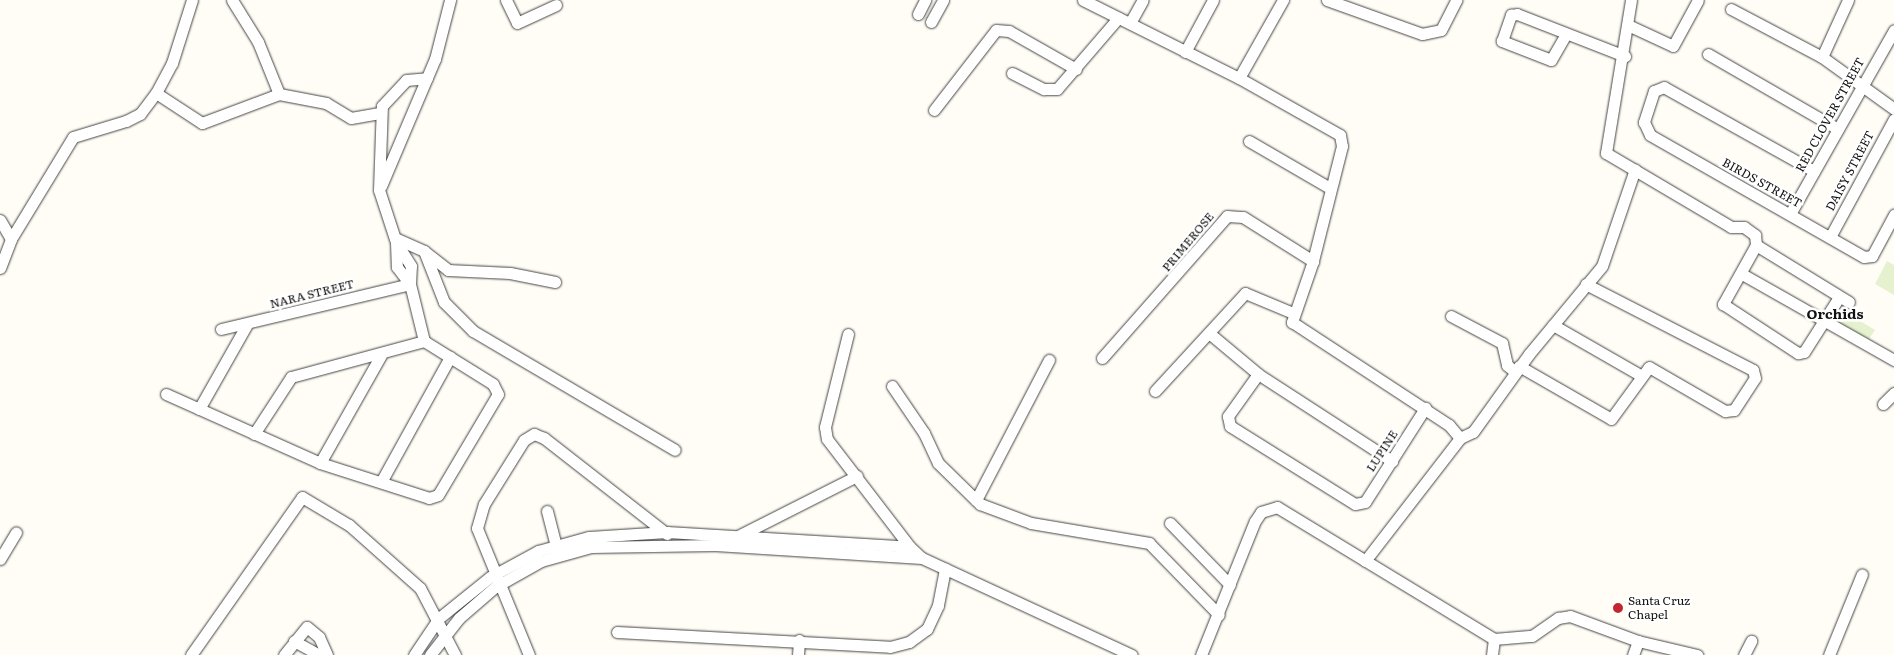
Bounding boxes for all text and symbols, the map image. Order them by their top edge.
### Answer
street label: RED CLOVER STREET [1793,55,1867,175]
street label: DAISY STREET [1823,129,1877,213]
street label: BIRDS STREET [1720,155,1804,211]
street label: PRIMEROSE [1159,210,1217,274]
street label: NARA STREET [268,277,356,311]
district label: Orchids [1807,305,1863,321]
street label: LUPINE [1363,428,1401,474]
place label: Santa Cruz Chapel [1628,594,1690,622]
marker: Santa Cruz Chapel [1612,602,1624,614]

